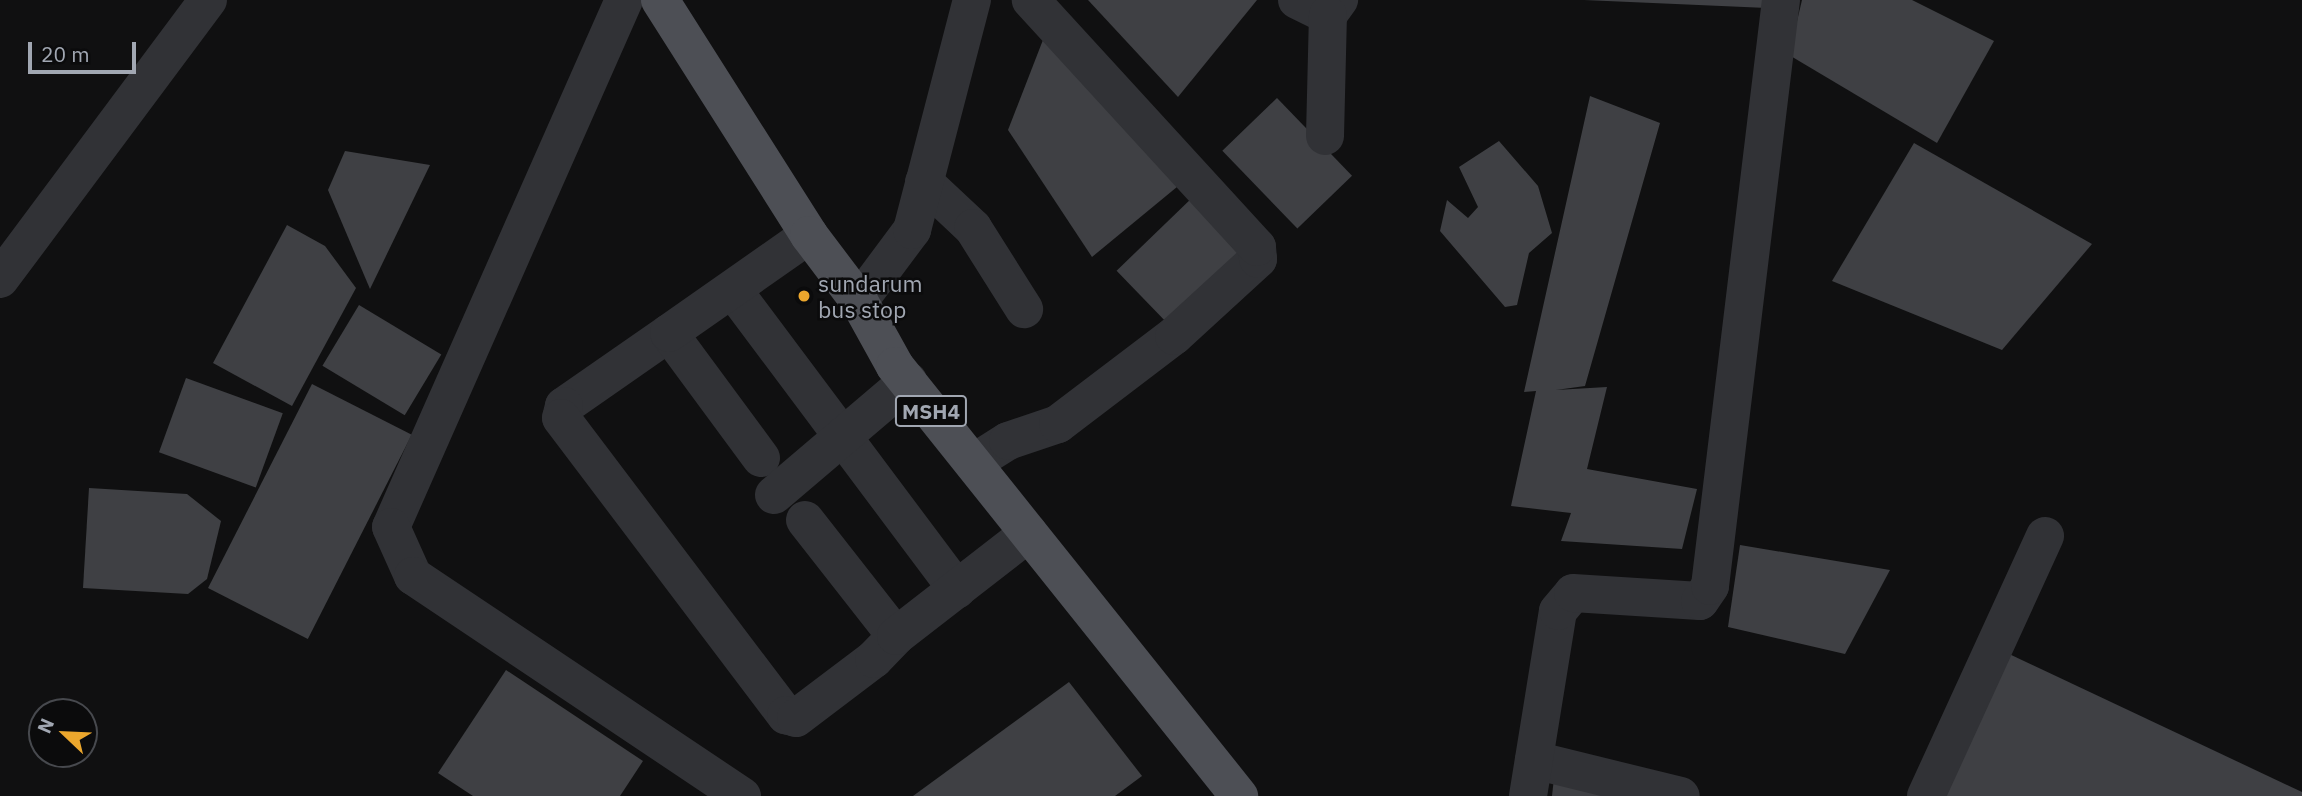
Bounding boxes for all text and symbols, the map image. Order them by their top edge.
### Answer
scale bar [32,28,140,72]
text: 20 m [41,40,90,68]
place label: sundarum bus stop [818,269,923,323]
marker: sundarum bus stop [796,288,812,304]
road number: MSH4 [894,394,968,428]
north arrow [28,698,98,768]
text: N [32,715,59,737]

